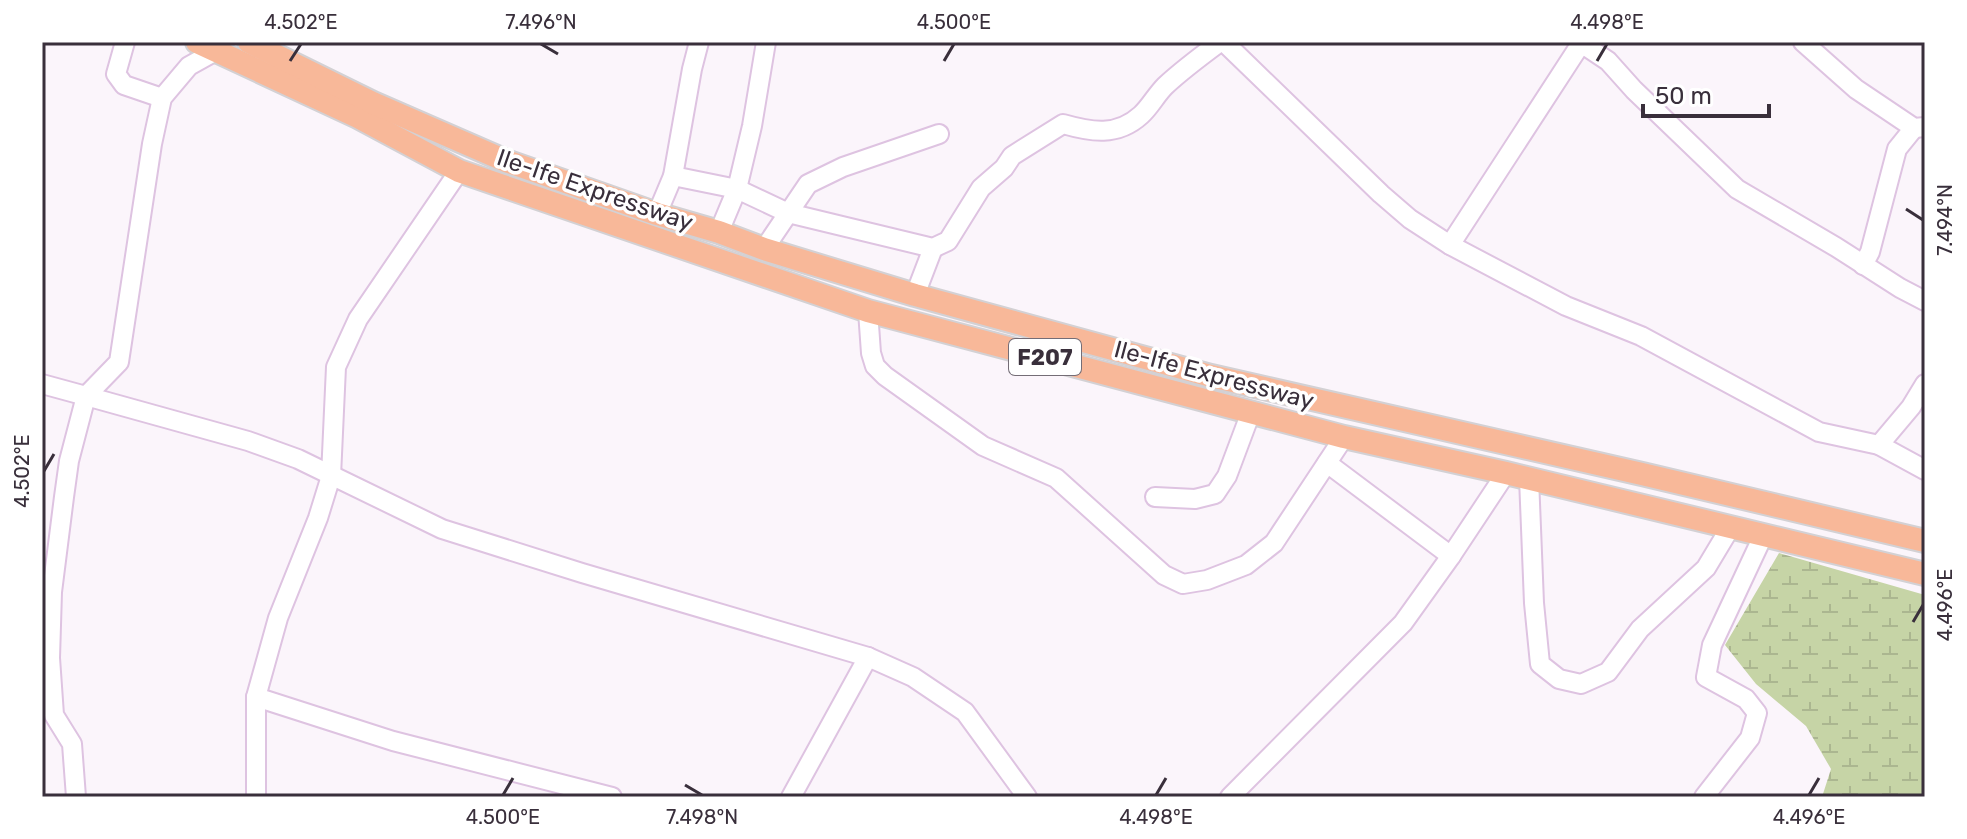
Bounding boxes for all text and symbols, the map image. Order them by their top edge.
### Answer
text: 4.502°E [264,10,338,34]
text: 7.496°N [505,10,577,34]
text: 4.500°E [917,10,991,34]
text: 4.498°E [1570,10,1644,34]
scale bar [1643,68,1769,118]
text: 50 m [1655,82,1712,110]
street label: Ile-Ife Expressway [493,143,697,237]
text: 7.494°N [1933,184,1957,256]
street label: Ile-Ife Expressway [1111,335,1317,415]
road number: F207 [1009,339,1081,375]
text: 4.502°E [10,434,34,508]
text: 4.496°E [1933,569,1957,641]
text: 4.500°E [466,805,540,829]
text: 7.498°N [666,805,738,829]
text: 4.498°E [1119,805,1193,829]
text: 4.496°E [1773,805,1845,829]

